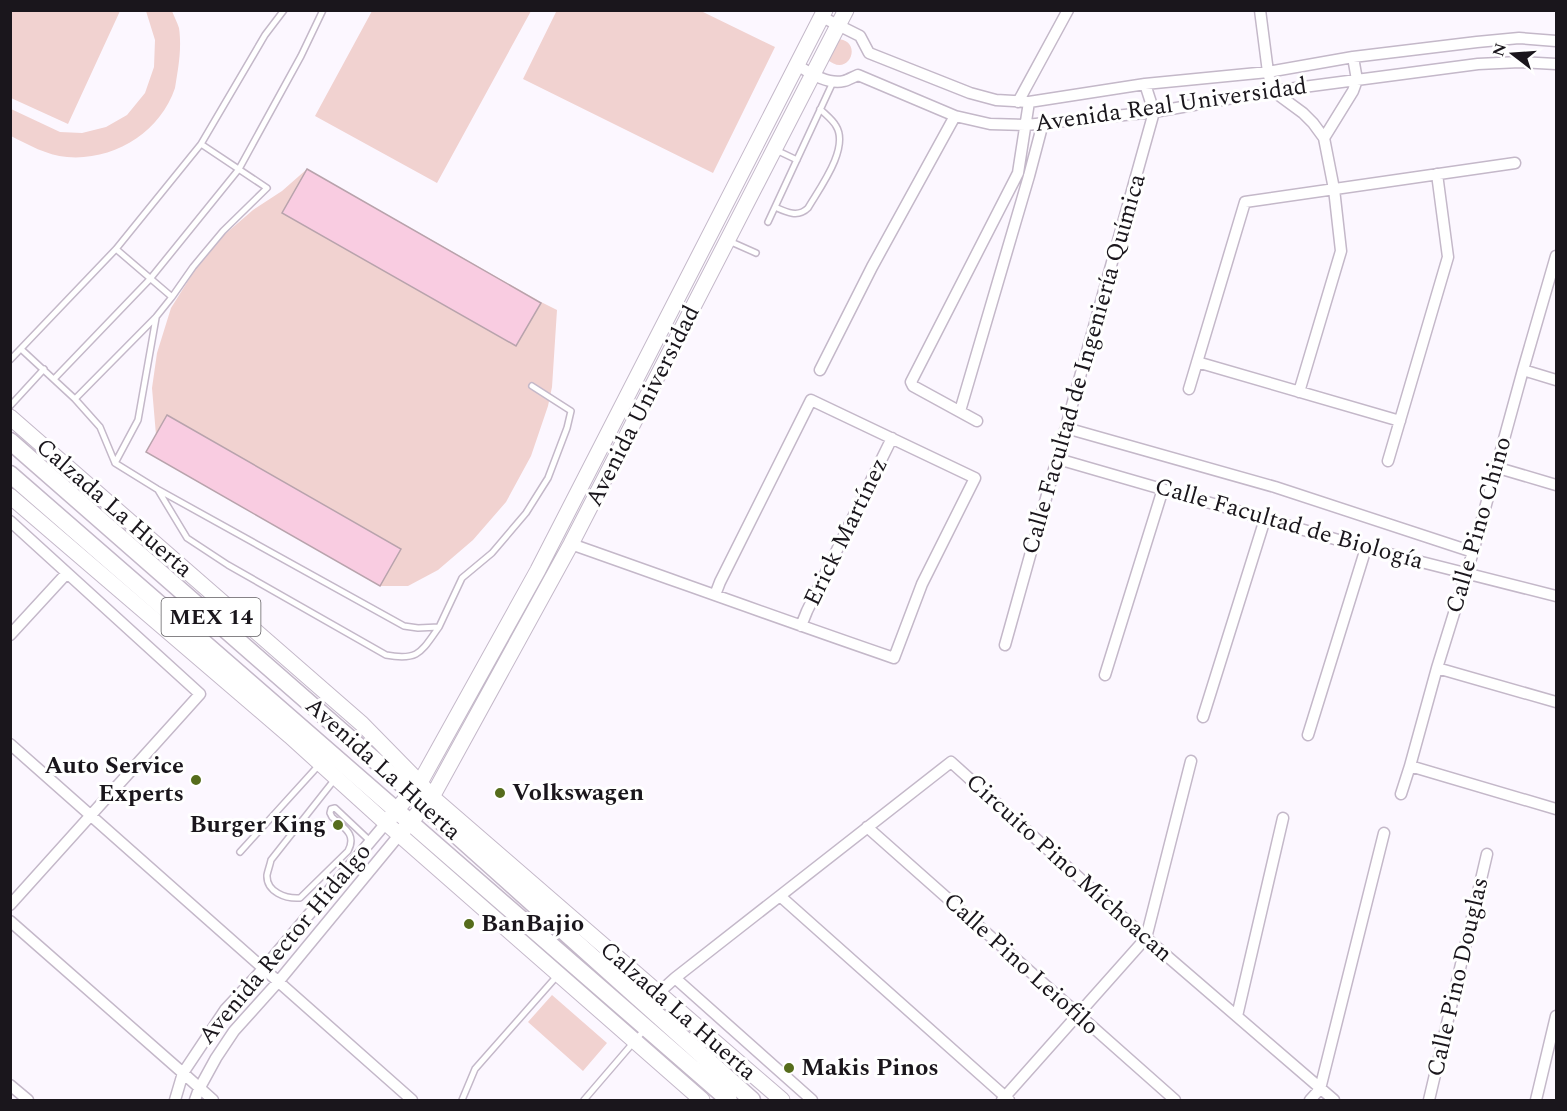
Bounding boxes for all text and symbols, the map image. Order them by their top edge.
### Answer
north arrow [1483,24,1543,84]
text: N [1486,40,1513,60]
street label: Avenida Real Universidad [1033,68,1309,142]
street label: Calle Facultad de Ingenierίa Quίmica [1012,169,1156,559]
street label: Avenida Universidad [577,299,709,513]
street label: Calzada La Huerta [28,430,201,587]
street label: Calle Pino Chino [1437,432,1521,618]
street label: Erick Martínez [795,452,897,612]
street label: Calle Facultad de Biología [1150,468,1428,580]
road number: MEX 14 [162,598,260,636]
street label: Avenida La Huerta [297,689,470,849]
place label: Auto Service Experts [45,748,184,812]
street label: Circuito Pino Michoacan [957,765,1181,971]
marker: Auto Service Experts [189,773,203,787]
place label: Volkswagen [512,775,644,811]
marker: Volkswagen [493,786,507,800]
place label: Burger King [190,807,326,843]
marker: Burger King [331,818,345,832]
street label: Avenida Rector Hidalgo [190,835,380,1053]
street label: Calle Pino Douglas [1418,874,1498,1080]
street label: Calle Pino Leiofilo [935,884,1107,1044]
place label: BanBajio [481,906,584,942]
marker: BanBajio [462,917,476,931]
street label: Calzada La Huerta [592,933,765,1090]
place label: Makis Pinos [801,1050,939,1086]
marker: Makis Pinos [782,1061,796,1075]

